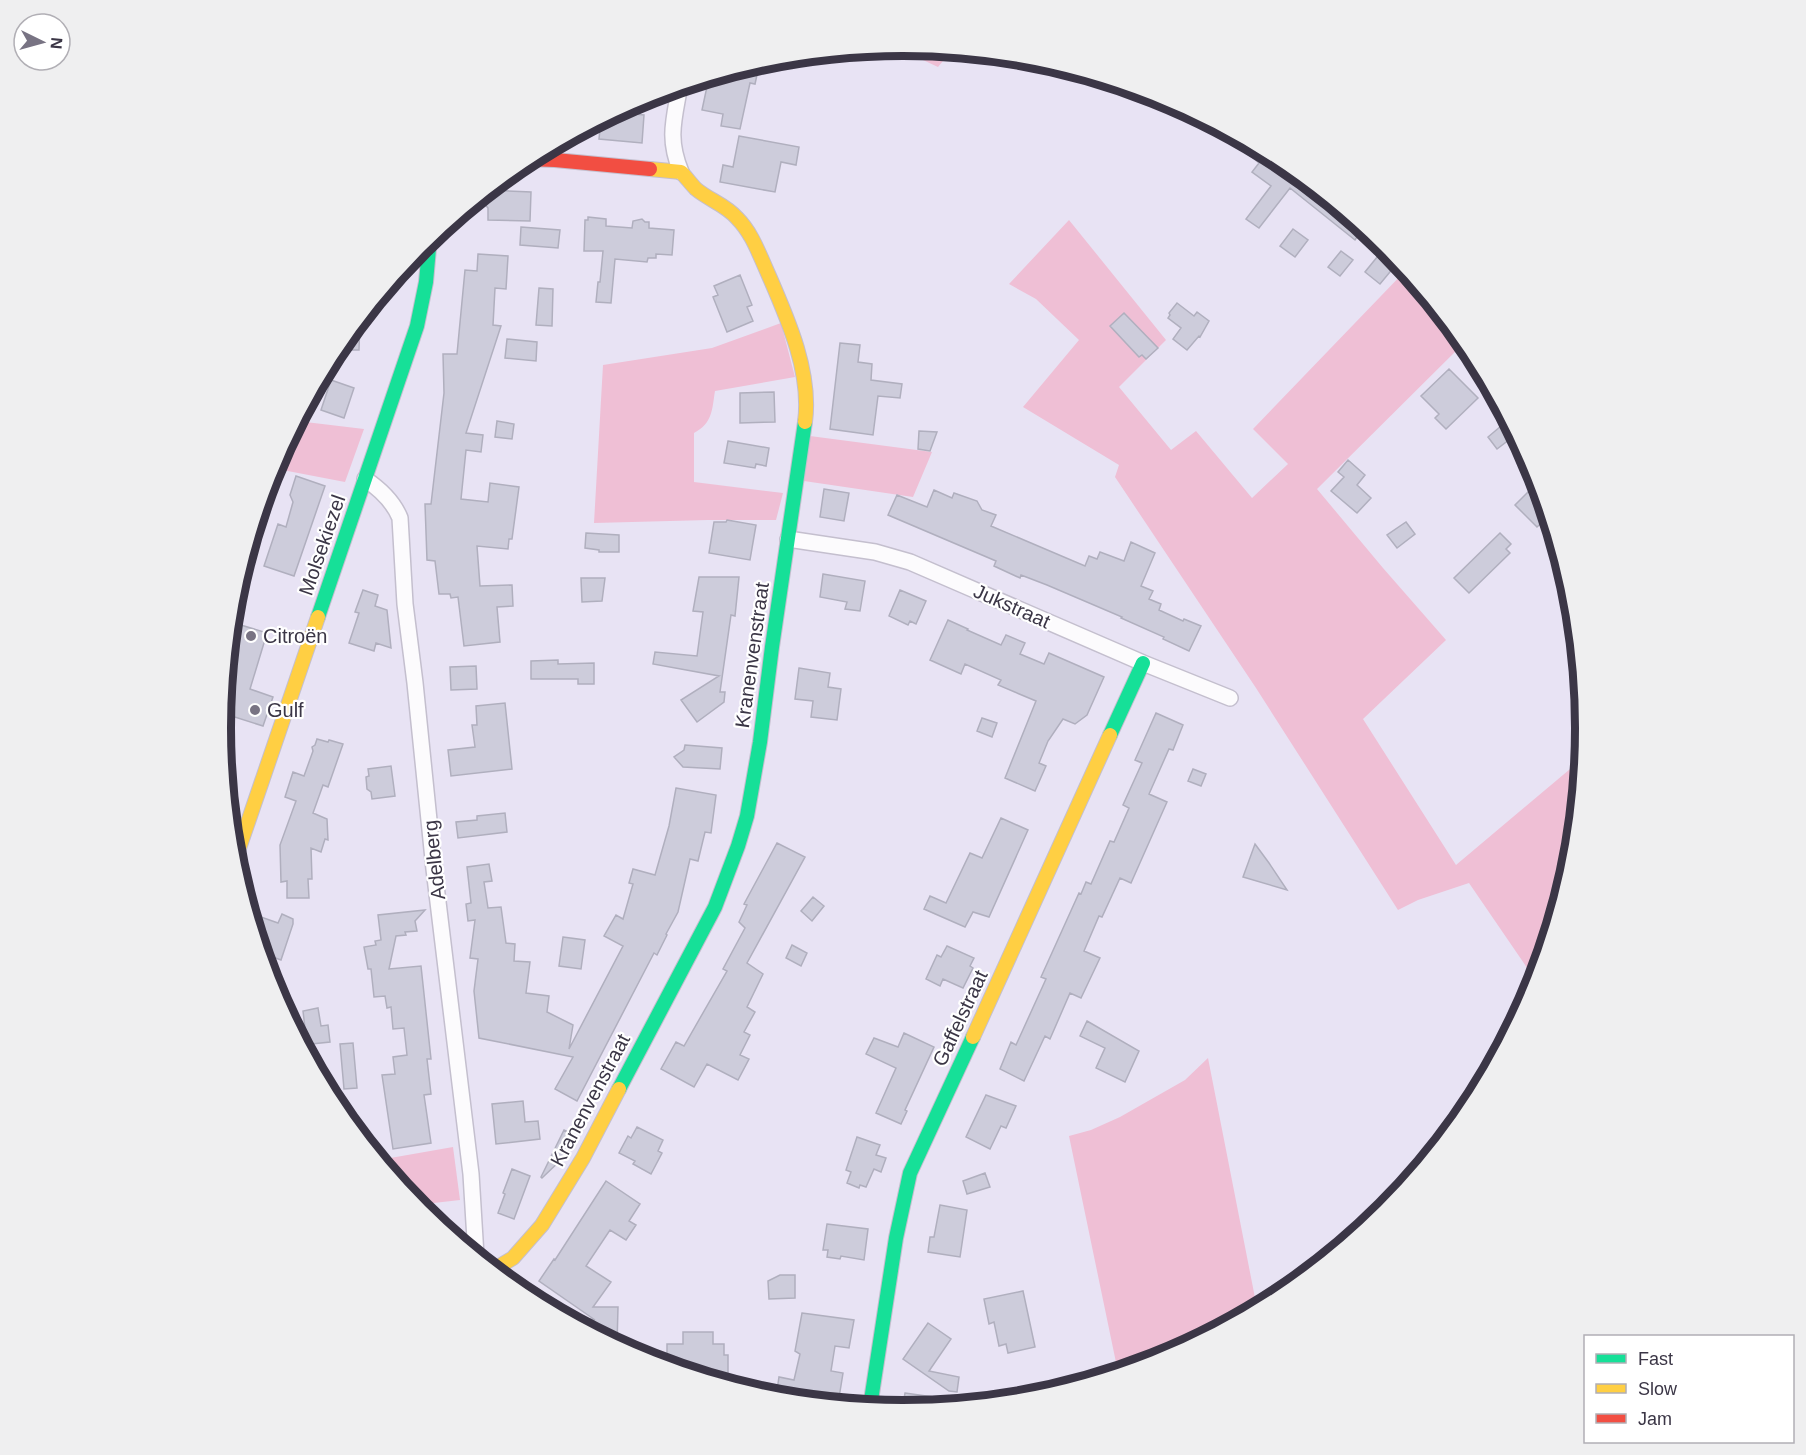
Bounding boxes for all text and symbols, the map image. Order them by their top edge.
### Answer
north arrow [12,12,72,72]
text: N [47,37,65,50]
street label: Molsekiezel [295,492,349,598]
street label: Jukstraat [970,579,1054,633]
street label: Kranenvenstraat [731,580,773,729]
place label: Citroën [263,625,327,647]
marker: Citroën [244,629,258,643]
place label: Gulf [267,699,304,721]
marker: Gulf [248,703,262,717]
street label: Adelberg [419,819,449,901]
street label: Gaffelstraat [928,966,992,1069]
street label: Kranenvenstraat [546,1030,634,1170]
legend [1584,1335,1794,1443]
text: Fast [1638,1349,1673,1369]
text: Slow [1638,1379,1678,1399]
text: Jam [1638,1409,1672,1429]

